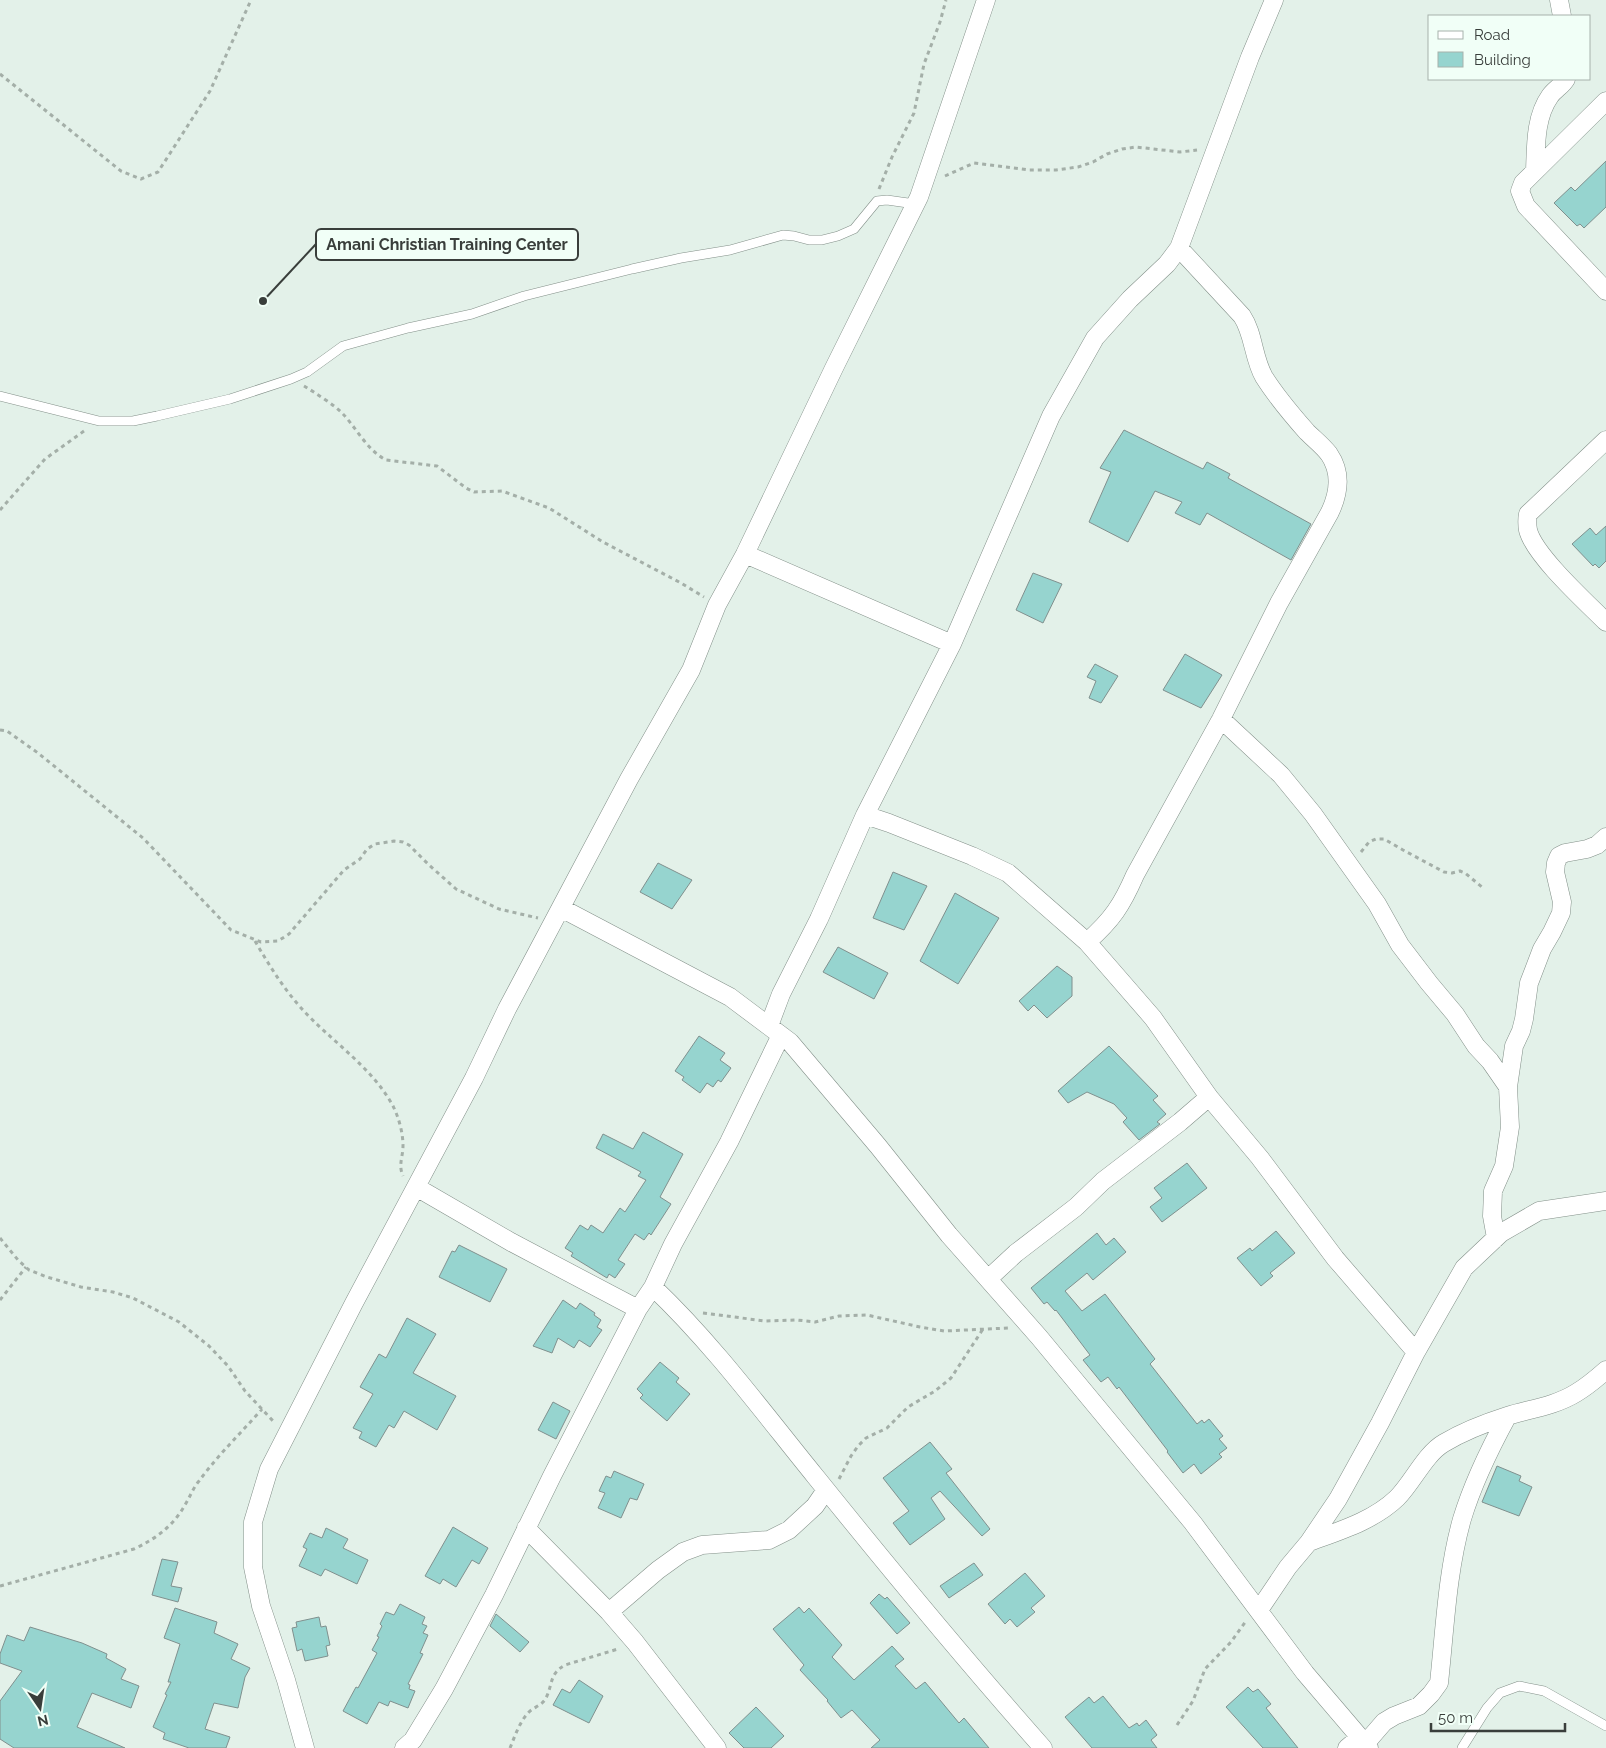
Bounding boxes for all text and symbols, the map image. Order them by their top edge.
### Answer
legend [1428,15,1591,80]
text: Road [1474,26,1510,44]
text: Building [1474,51,1531,69]
callout: Amani Christian Training Center [316,229,578,260]
text: Amani Christian Training Center [326,235,568,254]
north arrow [15,1683,65,1733]
scale bar [1431,1700,1565,1732]
text: 50 m [1438,1709,1473,1727]
text: N [36,1712,50,1730]

